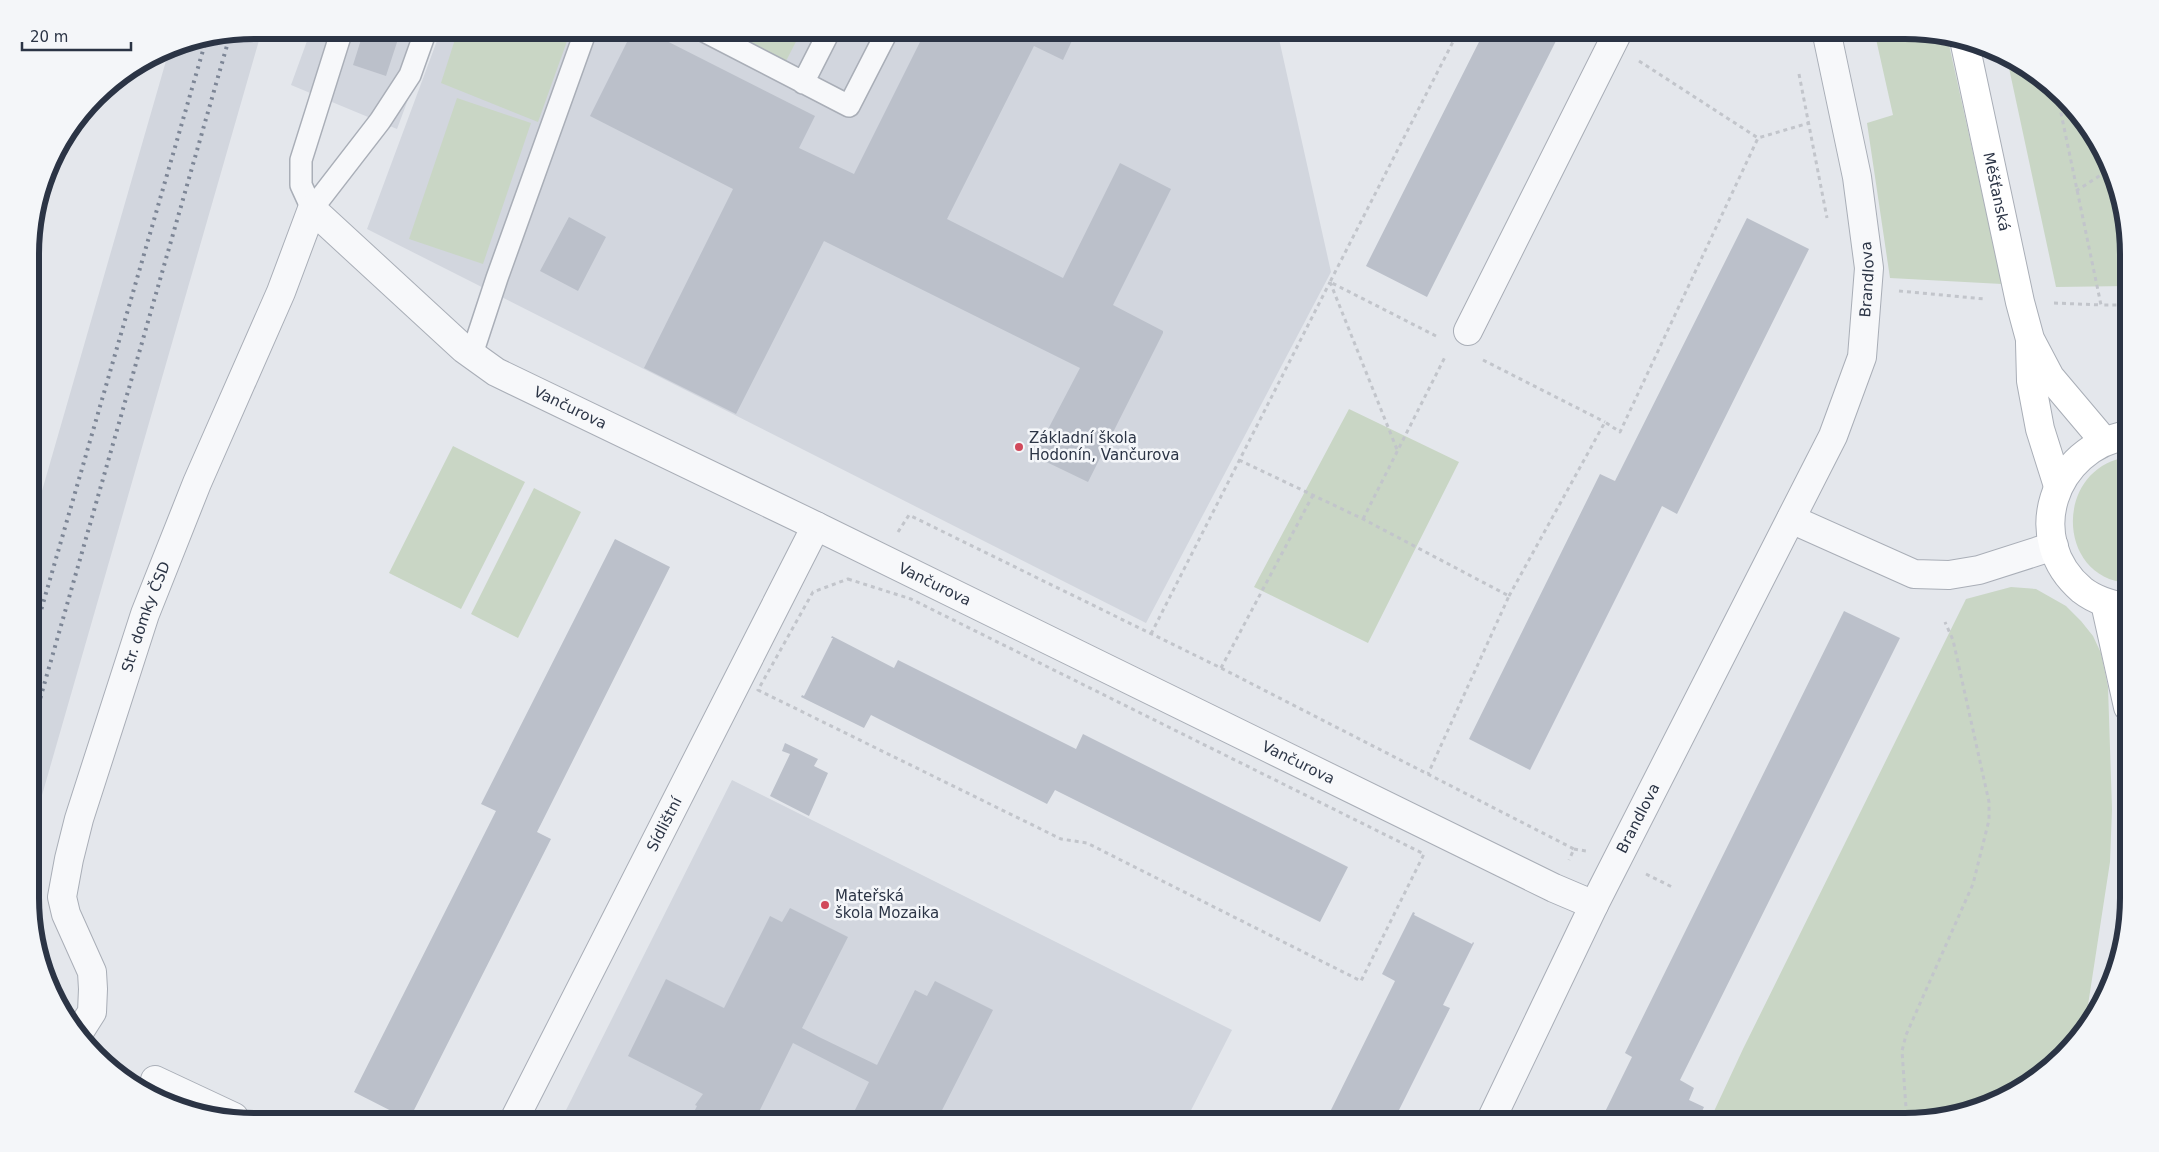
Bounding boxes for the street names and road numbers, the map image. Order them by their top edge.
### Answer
street label: Měšťanská [1979,151,2014,233]
street label: Brandlova [1856,240,1878,318]
street label: Vančurova [531,383,610,433]
street label: Str. domky ČSD [118,559,174,674]
street label: Vančurova [895,559,974,610]
street label: Vančurova [1259,737,1338,788]
street label: Brandlova [1613,780,1664,856]
street label: Sídlištní [643,793,686,855]

